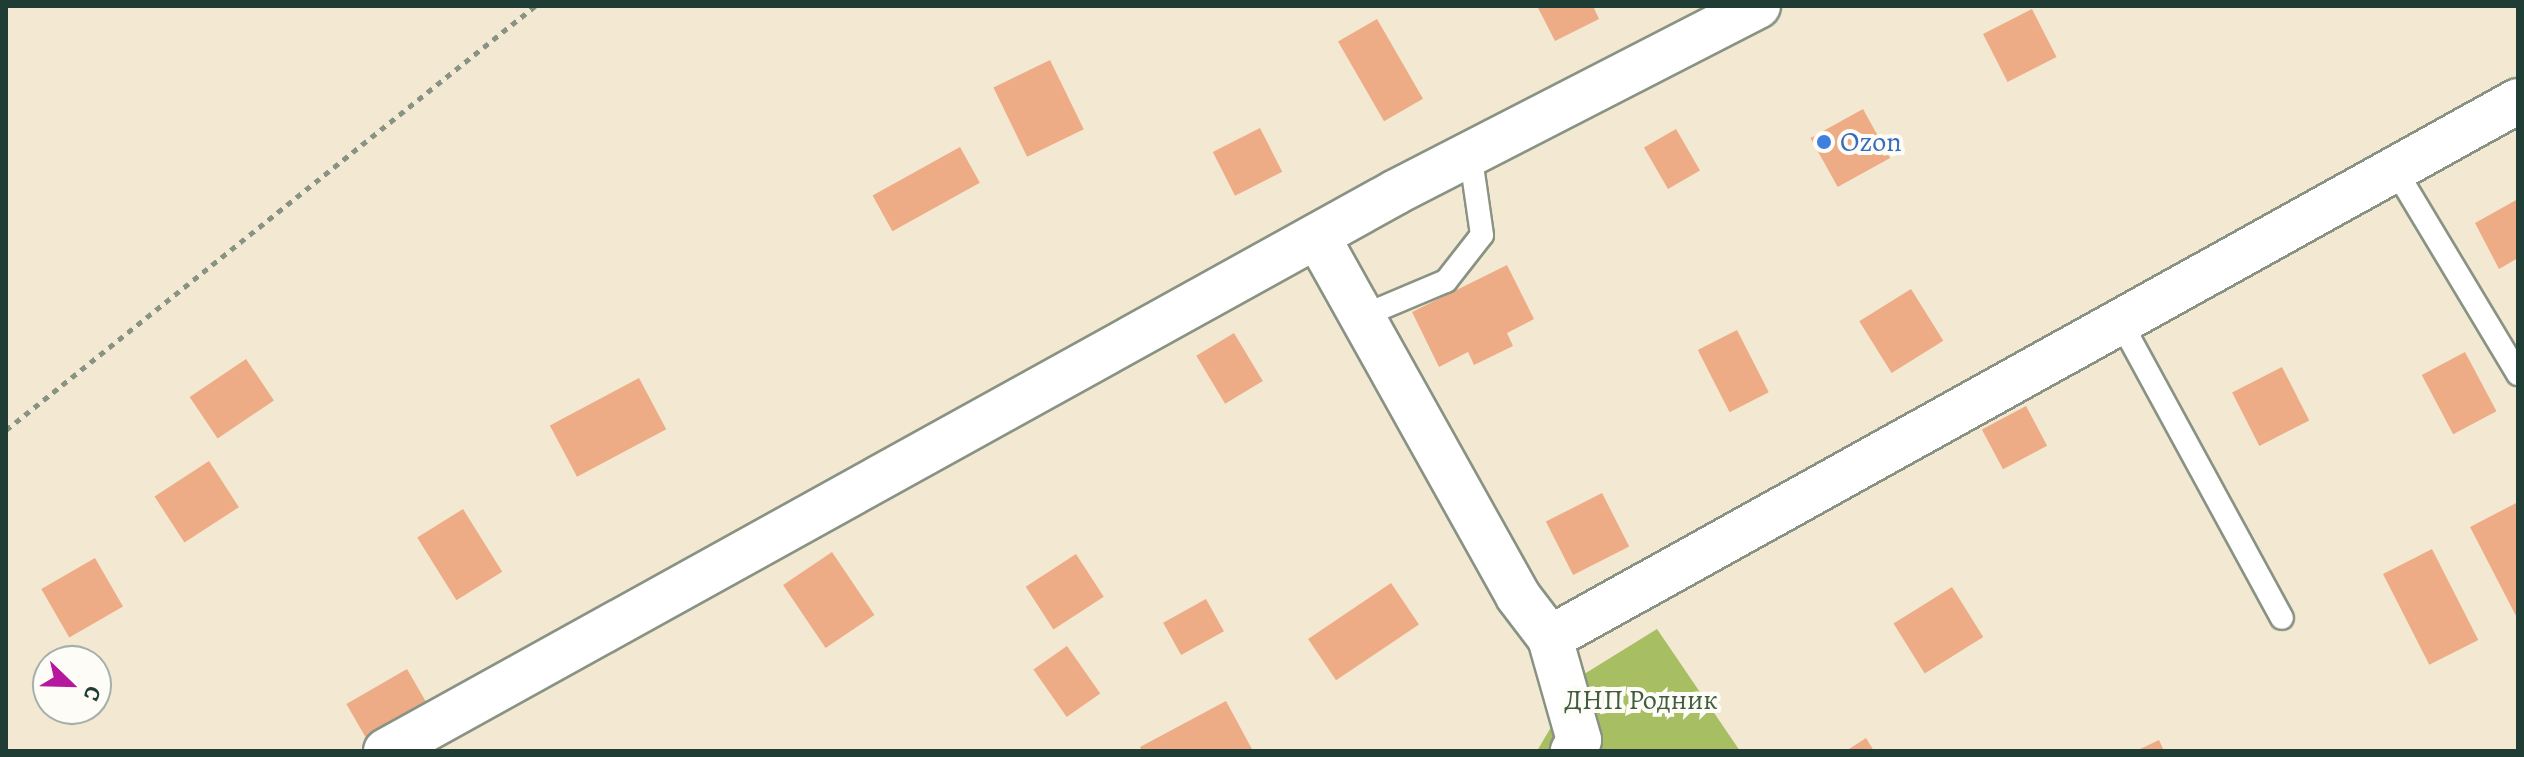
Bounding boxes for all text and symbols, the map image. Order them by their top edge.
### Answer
place label: Ozon [1840,125,1902,159]
marker: Ozon [1815,133,1833,151]
north arrow [32,645,112,725]
text: С [76,681,109,706]
park label: ДНП Родник [1564,683,1718,717]

